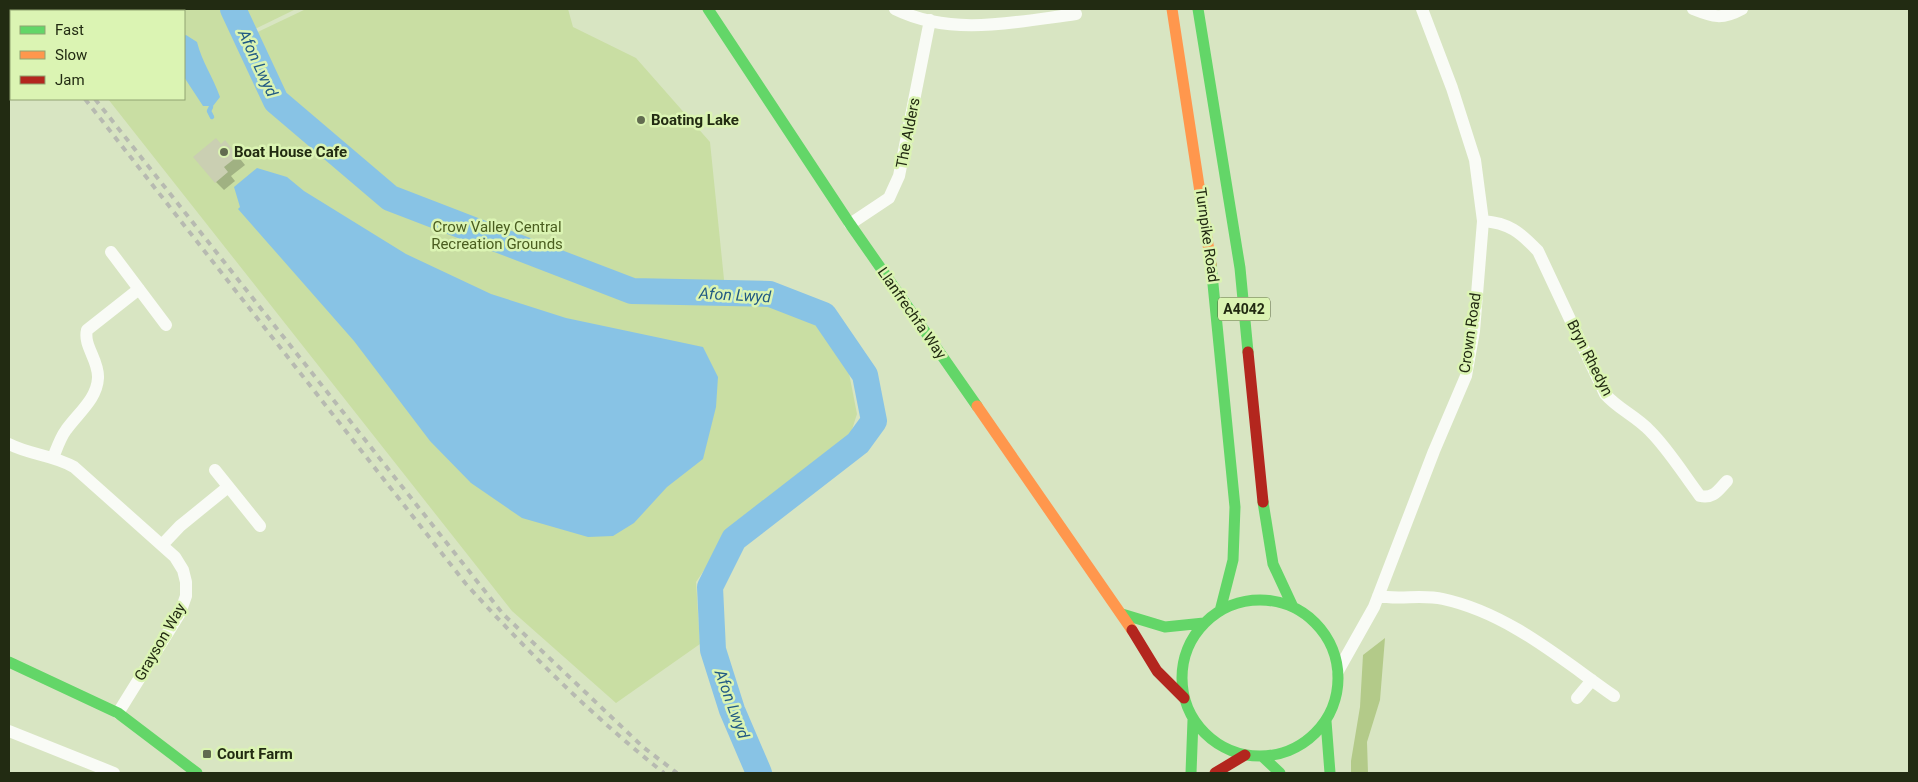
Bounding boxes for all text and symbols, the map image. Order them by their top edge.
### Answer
legend [10,10,185,100]
text: Fast [55,21,84,39]
water label: Afon Lwyd [234,25,282,100]
text: Slow [55,46,87,64]
text: Jam [55,71,85,89]
street label: The Alders [892,96,924,170]
place label: Boating Lake [651,111,739,129]
marker: Boating Lake [635,114,647,126]
place label: Boat House Cafe [234,143,347,161]
marker: Boat House Cafe [218,146,230,158]
street label: Turnpike Road [1191,186,1223,284]
park label: Crow Valley Central Recreation Grounds [431,218,563,253]
street label: Llanfrechfa Way [874,264,950,362]
water label: Afon Lwyd [697,284,772,306]
street label: Crown Road [1455,292,1485,374]
road number: A4042 [1218,298,1270,320]
street label: Bryn Rhedyn [1563,317,1617,399]
street label: Grayson Way [131,600,189,684]
water label: Afon Lwyd [710,666,753,741]
place label: Court Farm [217,745,293,763]
marker: Court Farm [201,748,213,760]

